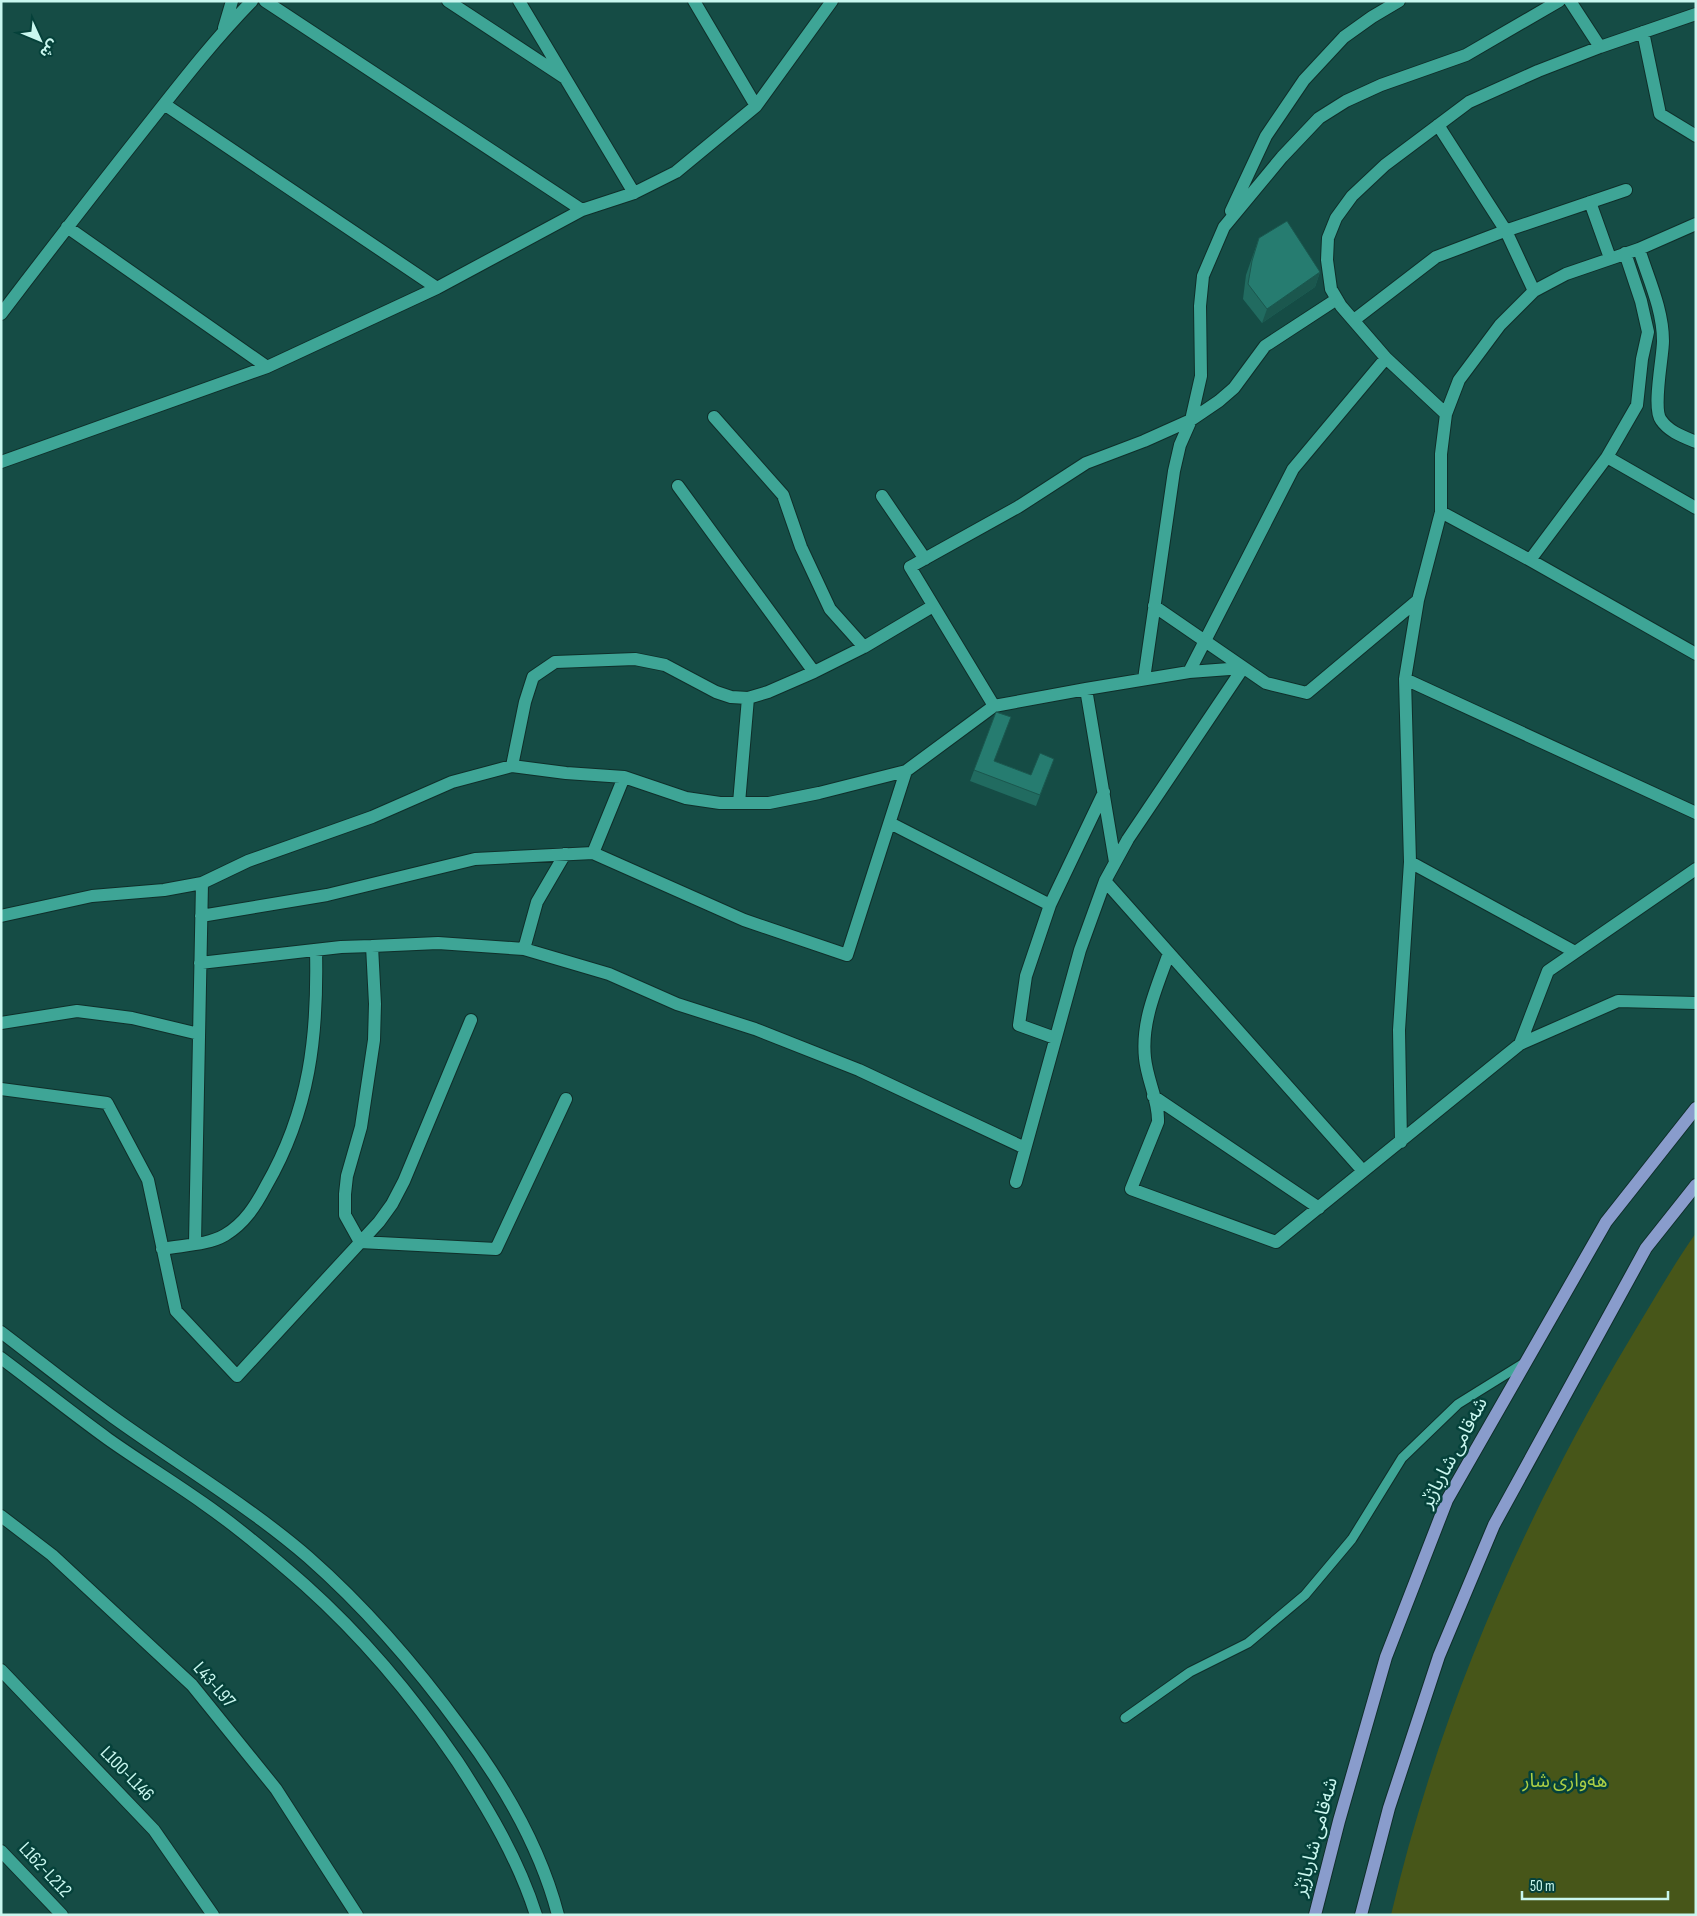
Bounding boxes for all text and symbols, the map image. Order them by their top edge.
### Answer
north arrow [15,15,65,65]
text: ش [36,36,62,61]
street label: شەقامی شارباژێر [1415,1394,1493,1513]
street label: L43-L97 [188,1657,240,1713]
street label: L100-L146 [95,1742,159,1806]
park label: هەواری شار [1522,1770,1608,1793]
street label: شەقامی شارباژێر [1289,1775,1343,1900]
street label: L162-L212 [14,1838,76,1902]
scale bar [1522,1868,1668,1900]
text: 50 m [1530,1877,1555,1896]

